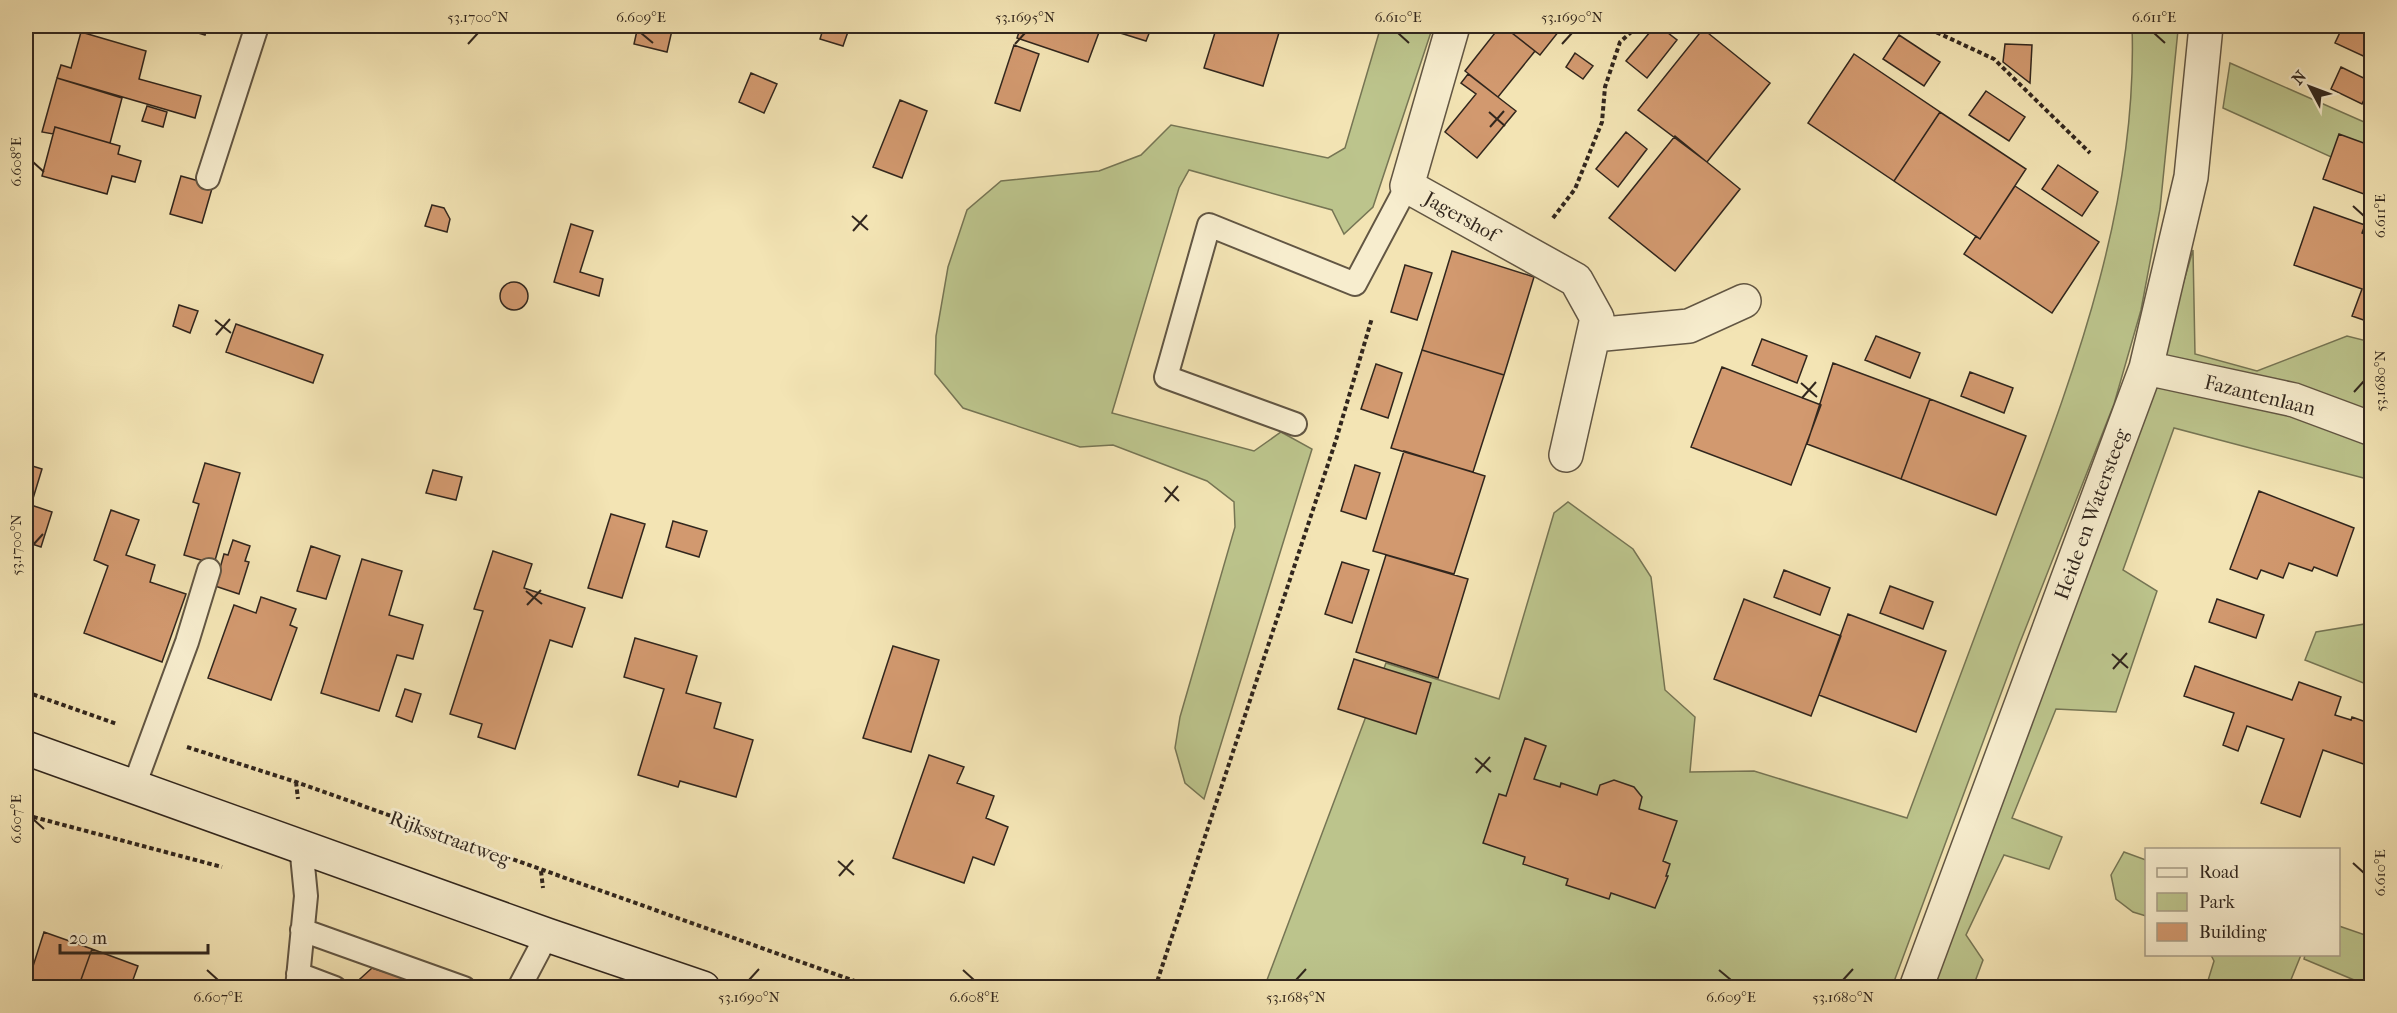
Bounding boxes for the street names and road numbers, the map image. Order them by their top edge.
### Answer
street label: Jagershof [1418,186,1505,248]
street label: Fazantenlaan [2202,371,2318,420]
street label: Heide en Watersteeg [2050,425,2133,603]
street label: Rijksstraatweg [386,806,514,871]

